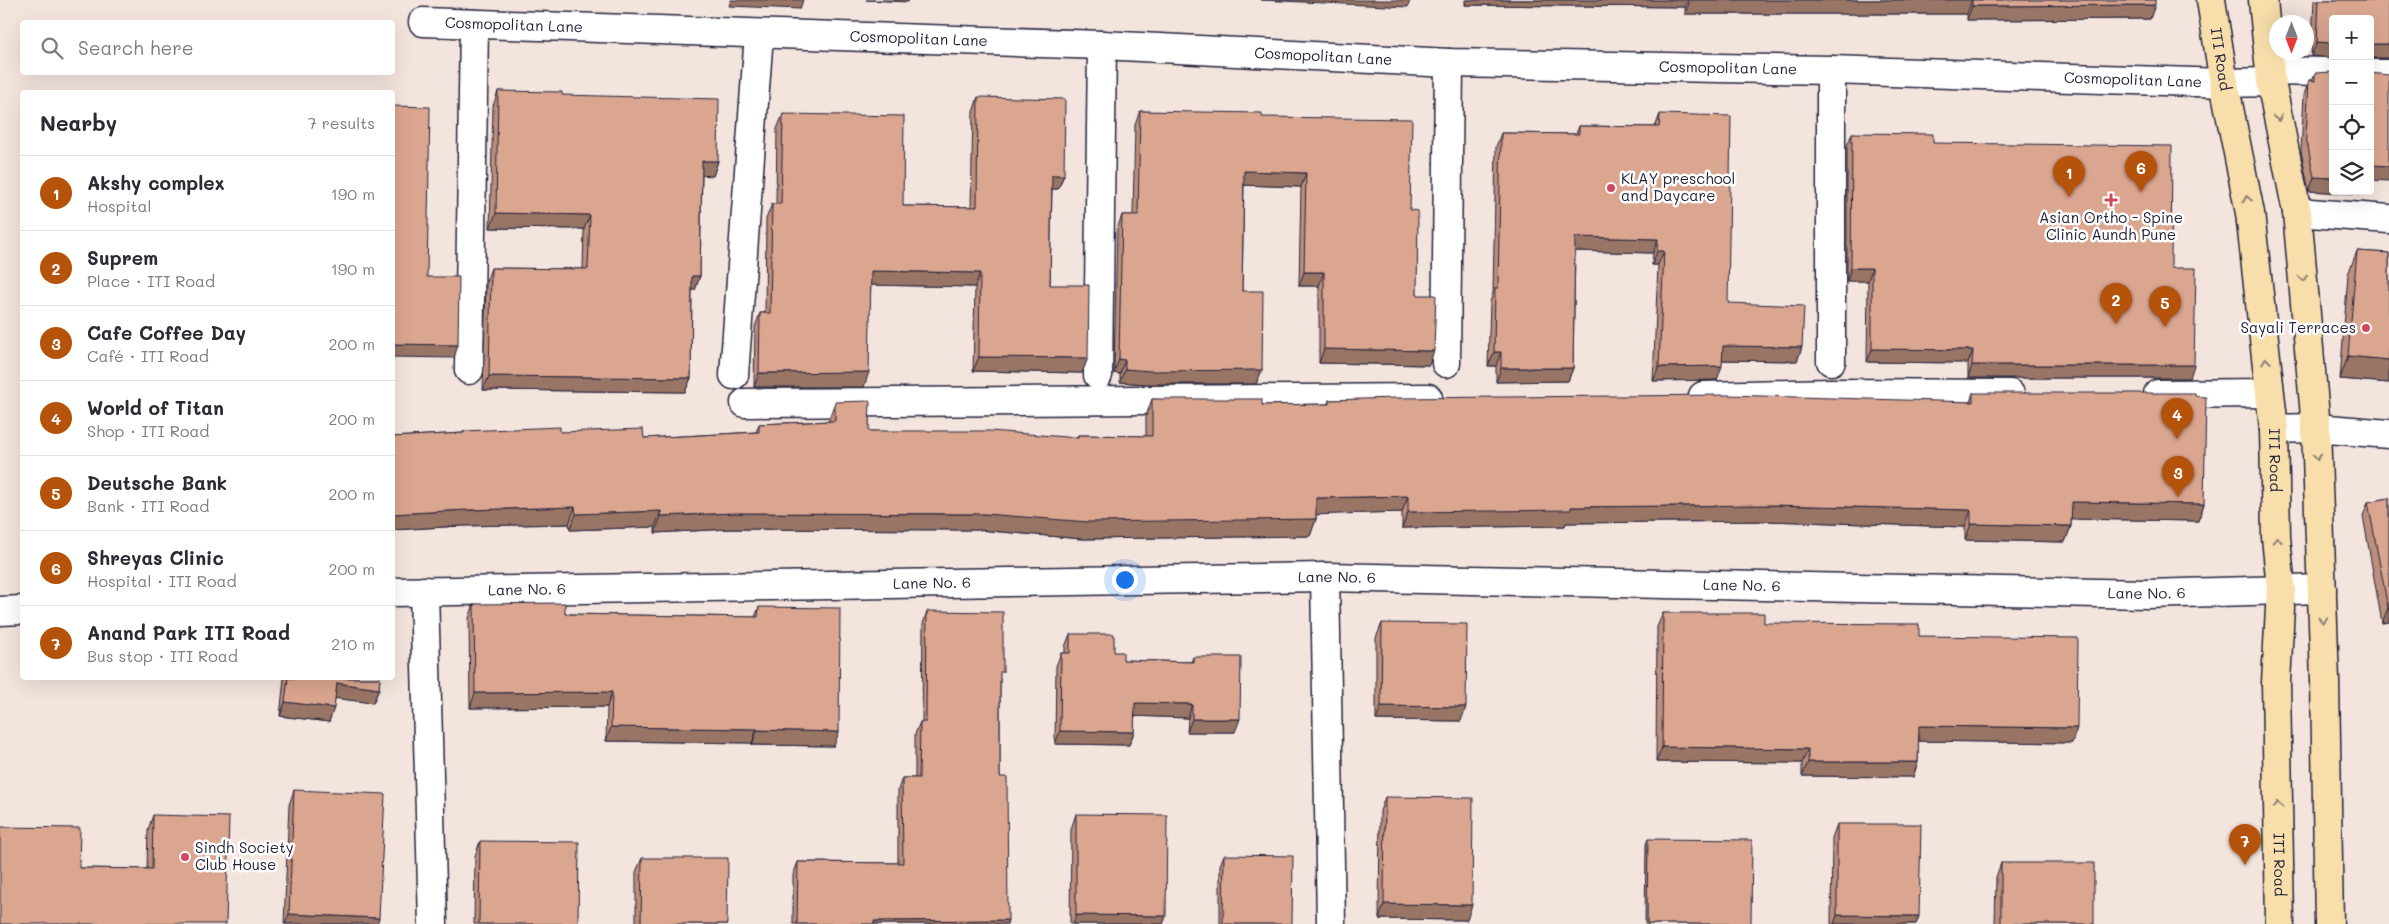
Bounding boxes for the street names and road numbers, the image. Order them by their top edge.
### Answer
street label: Cosmopolitan Lane [445,12,583,36]
street label: Cosmopolitan Lane [849,25,988,50]
street label: ITI Road [2206,26,2236,92]
street label: Cosmopolitan Lane [1254,42,1393,69]
street label: Cosmopolitan Lane [1659,56,1797,78]
street label: Cosmopolitan Lane [2064,67,2202,91]
street label: ITI Road [2265,428,2286,492]
street label: Lane No. 6 [1298,566,1376,587]
street label: Lane No. 6 [893,572,971,593]
street label: Lane No. 6 [1703,574,1781,595]
street label: Lane No. 6 [488,578,566,599]
street label: Lane No. 6 [2108,582,2186,603]
street label: ITI Road [2269,833,2291,897]

